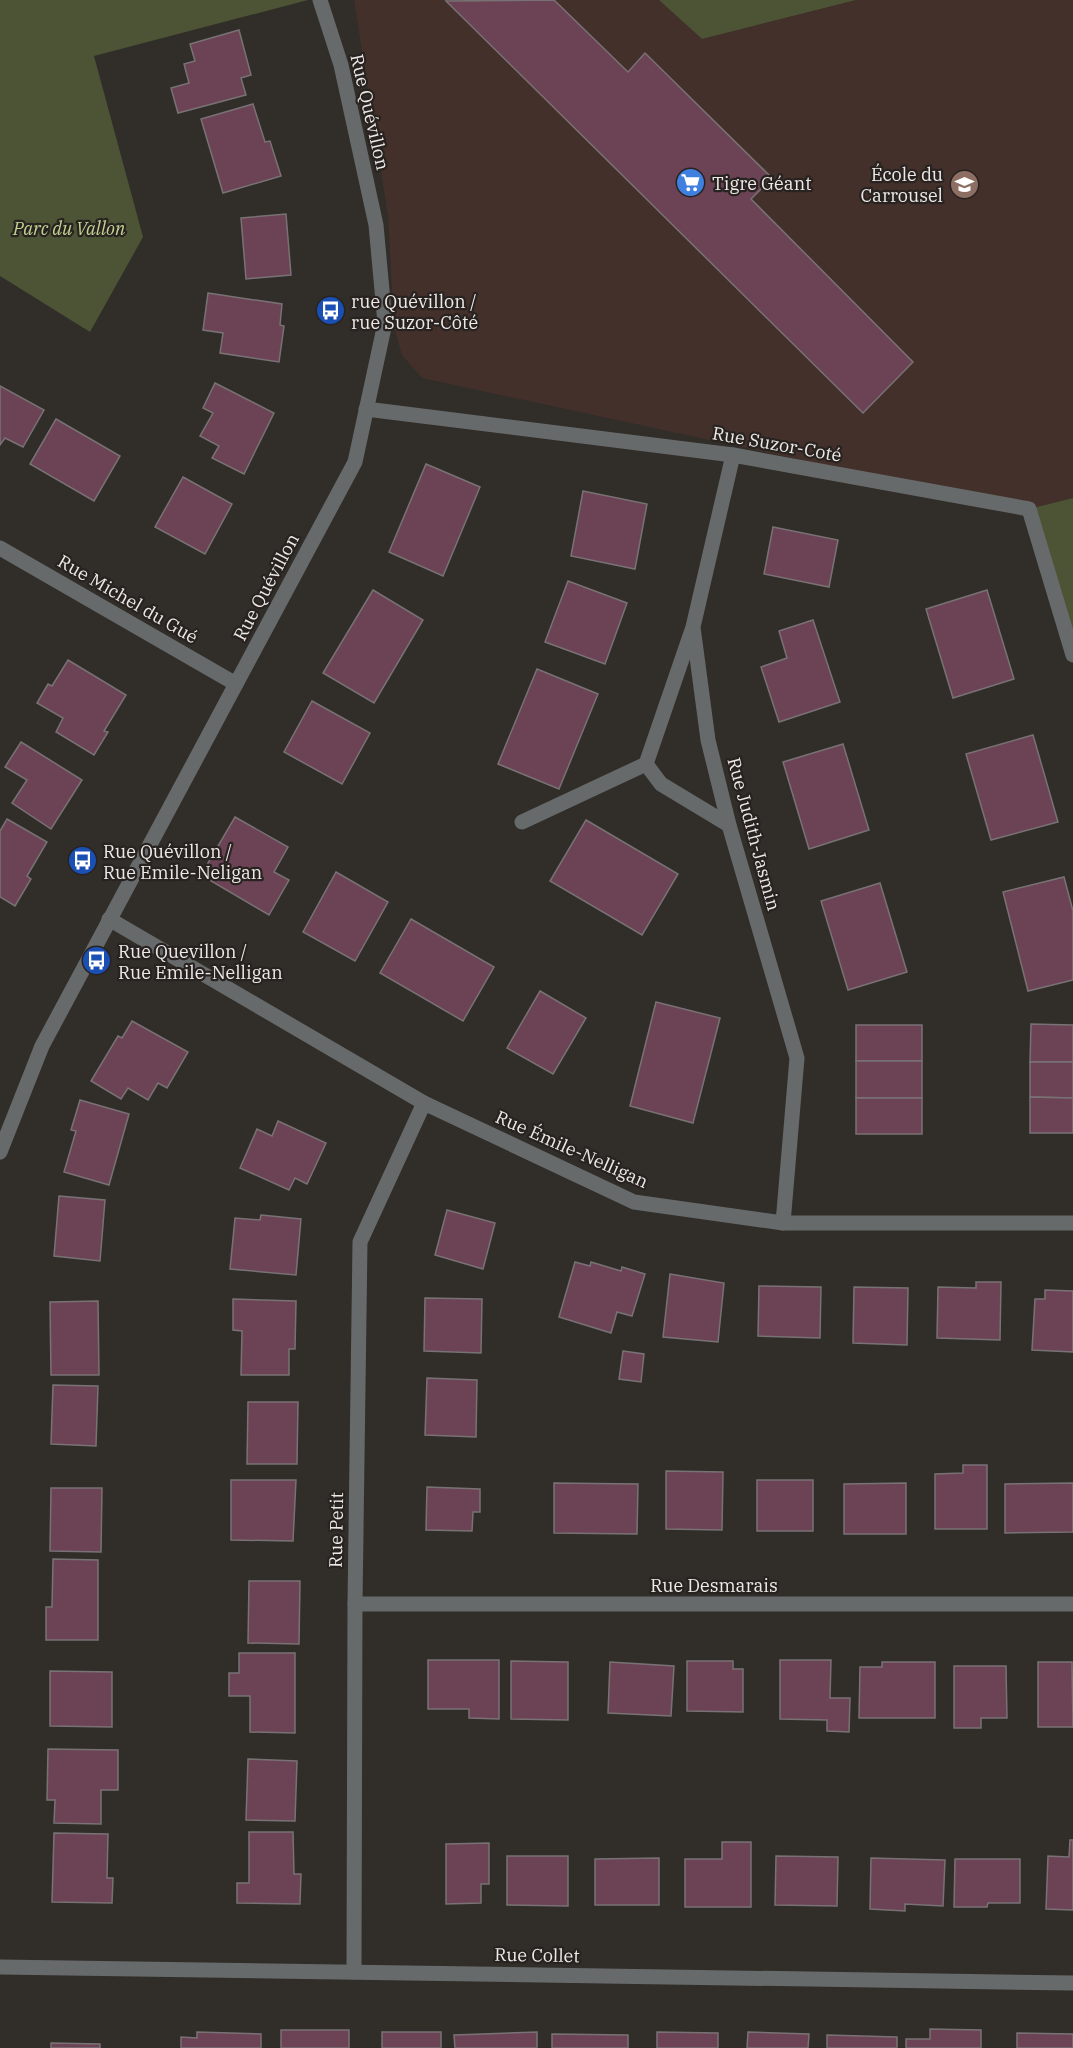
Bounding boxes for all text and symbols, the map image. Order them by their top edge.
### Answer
street label: Rue Quévillon [345,52,395,172]
place label: École du Carrousel [861,163,943,207]
supermarket icon: Tigre Géant [675,167,707,199]
school or university icon: École du Carrousel [948,168,980,200]
place label: Tigre Géant [712,172,812,195]
park label: Parc du Vallon [12,217,126,240]
place label: rue Quévillon / rue Suzor-Côté [351,290,478,334]
bus stop icon: rue Quévillon / rue Suzor-Côté [314,295,346,327]
street label: Rue Suzor-Coté [711,421,843,467]
street label: Rue Quévillon [228,529,304,645]
street label: Rue Michel du Gué [54,550,202,648]
street label: Rue Judith-Jasmin [722,755,786,913]
place label: Rue Quévillon / Rue Emile-Neligan [103,840,262,884]
bus stop icon: Rue Quévillon / Rue Emile-Neligan [66,845,98,877]
place label: Rue Quevillon / Rue Emile-Nelligan [118,940,283,984]
bus stop icon: Rue Quevillon / Rue Emile-Nelligan [81,945,113,977]
street label: Rue Émile-Nelligan [492,1105,652,1193]
street label: Rue Petit [324,1492,348,1568]
street label: Rue Desmarais [650,1574,778,1597]
street label: Rue Collet [494,1943,580,1967]

